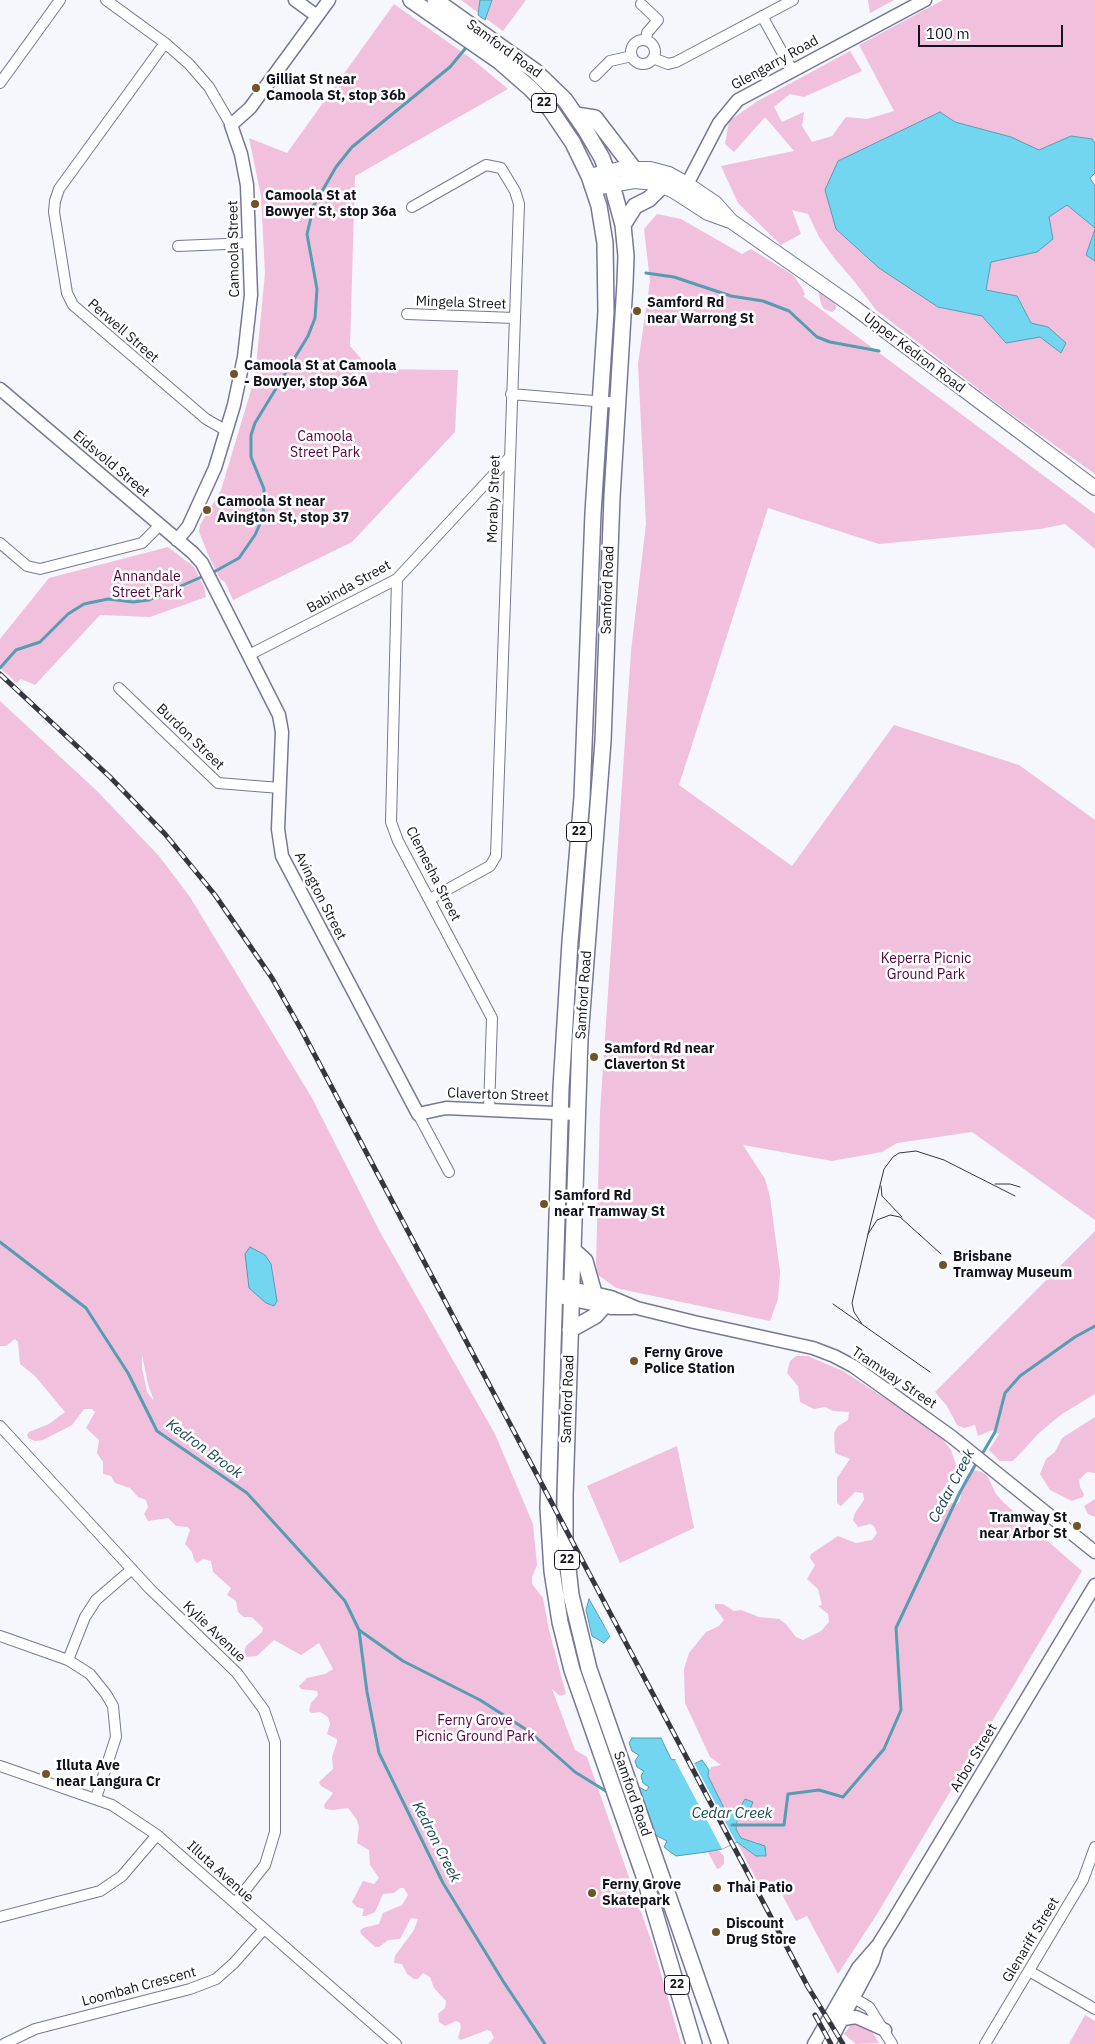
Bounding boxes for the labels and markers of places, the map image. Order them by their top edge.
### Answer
place label: Gilliat St near Camoola St, stop 36b [266,72,406,104]
marker: Gilliat St near Camoola St, stop 36b [250,82,262,94]
place label: Camoola St at Bowyer St, stop 36a [265,188,396,220]
marker: Camoola St at Bowyer St, stop 36a [249,198,261,210]
place label: Samford Rd near Warrong St [647,295,754,328]
marker: Samford Rd near Warrong St [631,305,643,317]
place label: Camoola St at Camoola - Bowyer, stop 36A [244,358,396,391]
marker: Camoola St at Camoola - Bowyer, stop 36A [228,368,240,380]
place label: Camoola St near Avington St, stop 37 [217,494,349,526]
marker: Camoola St near Avington St, stop 37 [201,504,213,516]
place label: Samford Rd near Claverton St [604,1041,714,1074]
marker: Samford Rd near Claverton St [588,1051,600,1063]
place label: Samford Rd near Tramway St [554,1188,665,1220]
marker: Samford Rd near Tramway St [538,1198,550,1210]
place label: Brisbane Tramway Museum [953,1249,1072,1282]
marker: Brisbane Tramway Museum [937,1259,949,1271]
place label: Ferny Grove Police Station [644,1345,735,1378]
marker: Ferny Grove Police Station [628,1355,640,1367]
place label: Tramway St near Arbor St [979,1510,1067,1542]
marker: Tramway St near Arbor St [1071,1520,1083,1532]
place label: Illuta Ave near Langura Cr [56,1758,160,1790]
marker: Illuta Ave near Langura Cr [40,1768,52,1780]
place label: Ferny Grove Skatepark [602,1877,681,1910]
place label: Thai Patio [727,1880,793,1896]
marker: Thai Patio [711,1882,723,1894]
marker: Ferny Grove Skatepark [586,1887,598,1899]
place label: Discount Drug Store [726,1916,796,1948]
marker: Discount Drug Store [710,1926,722,1938]

